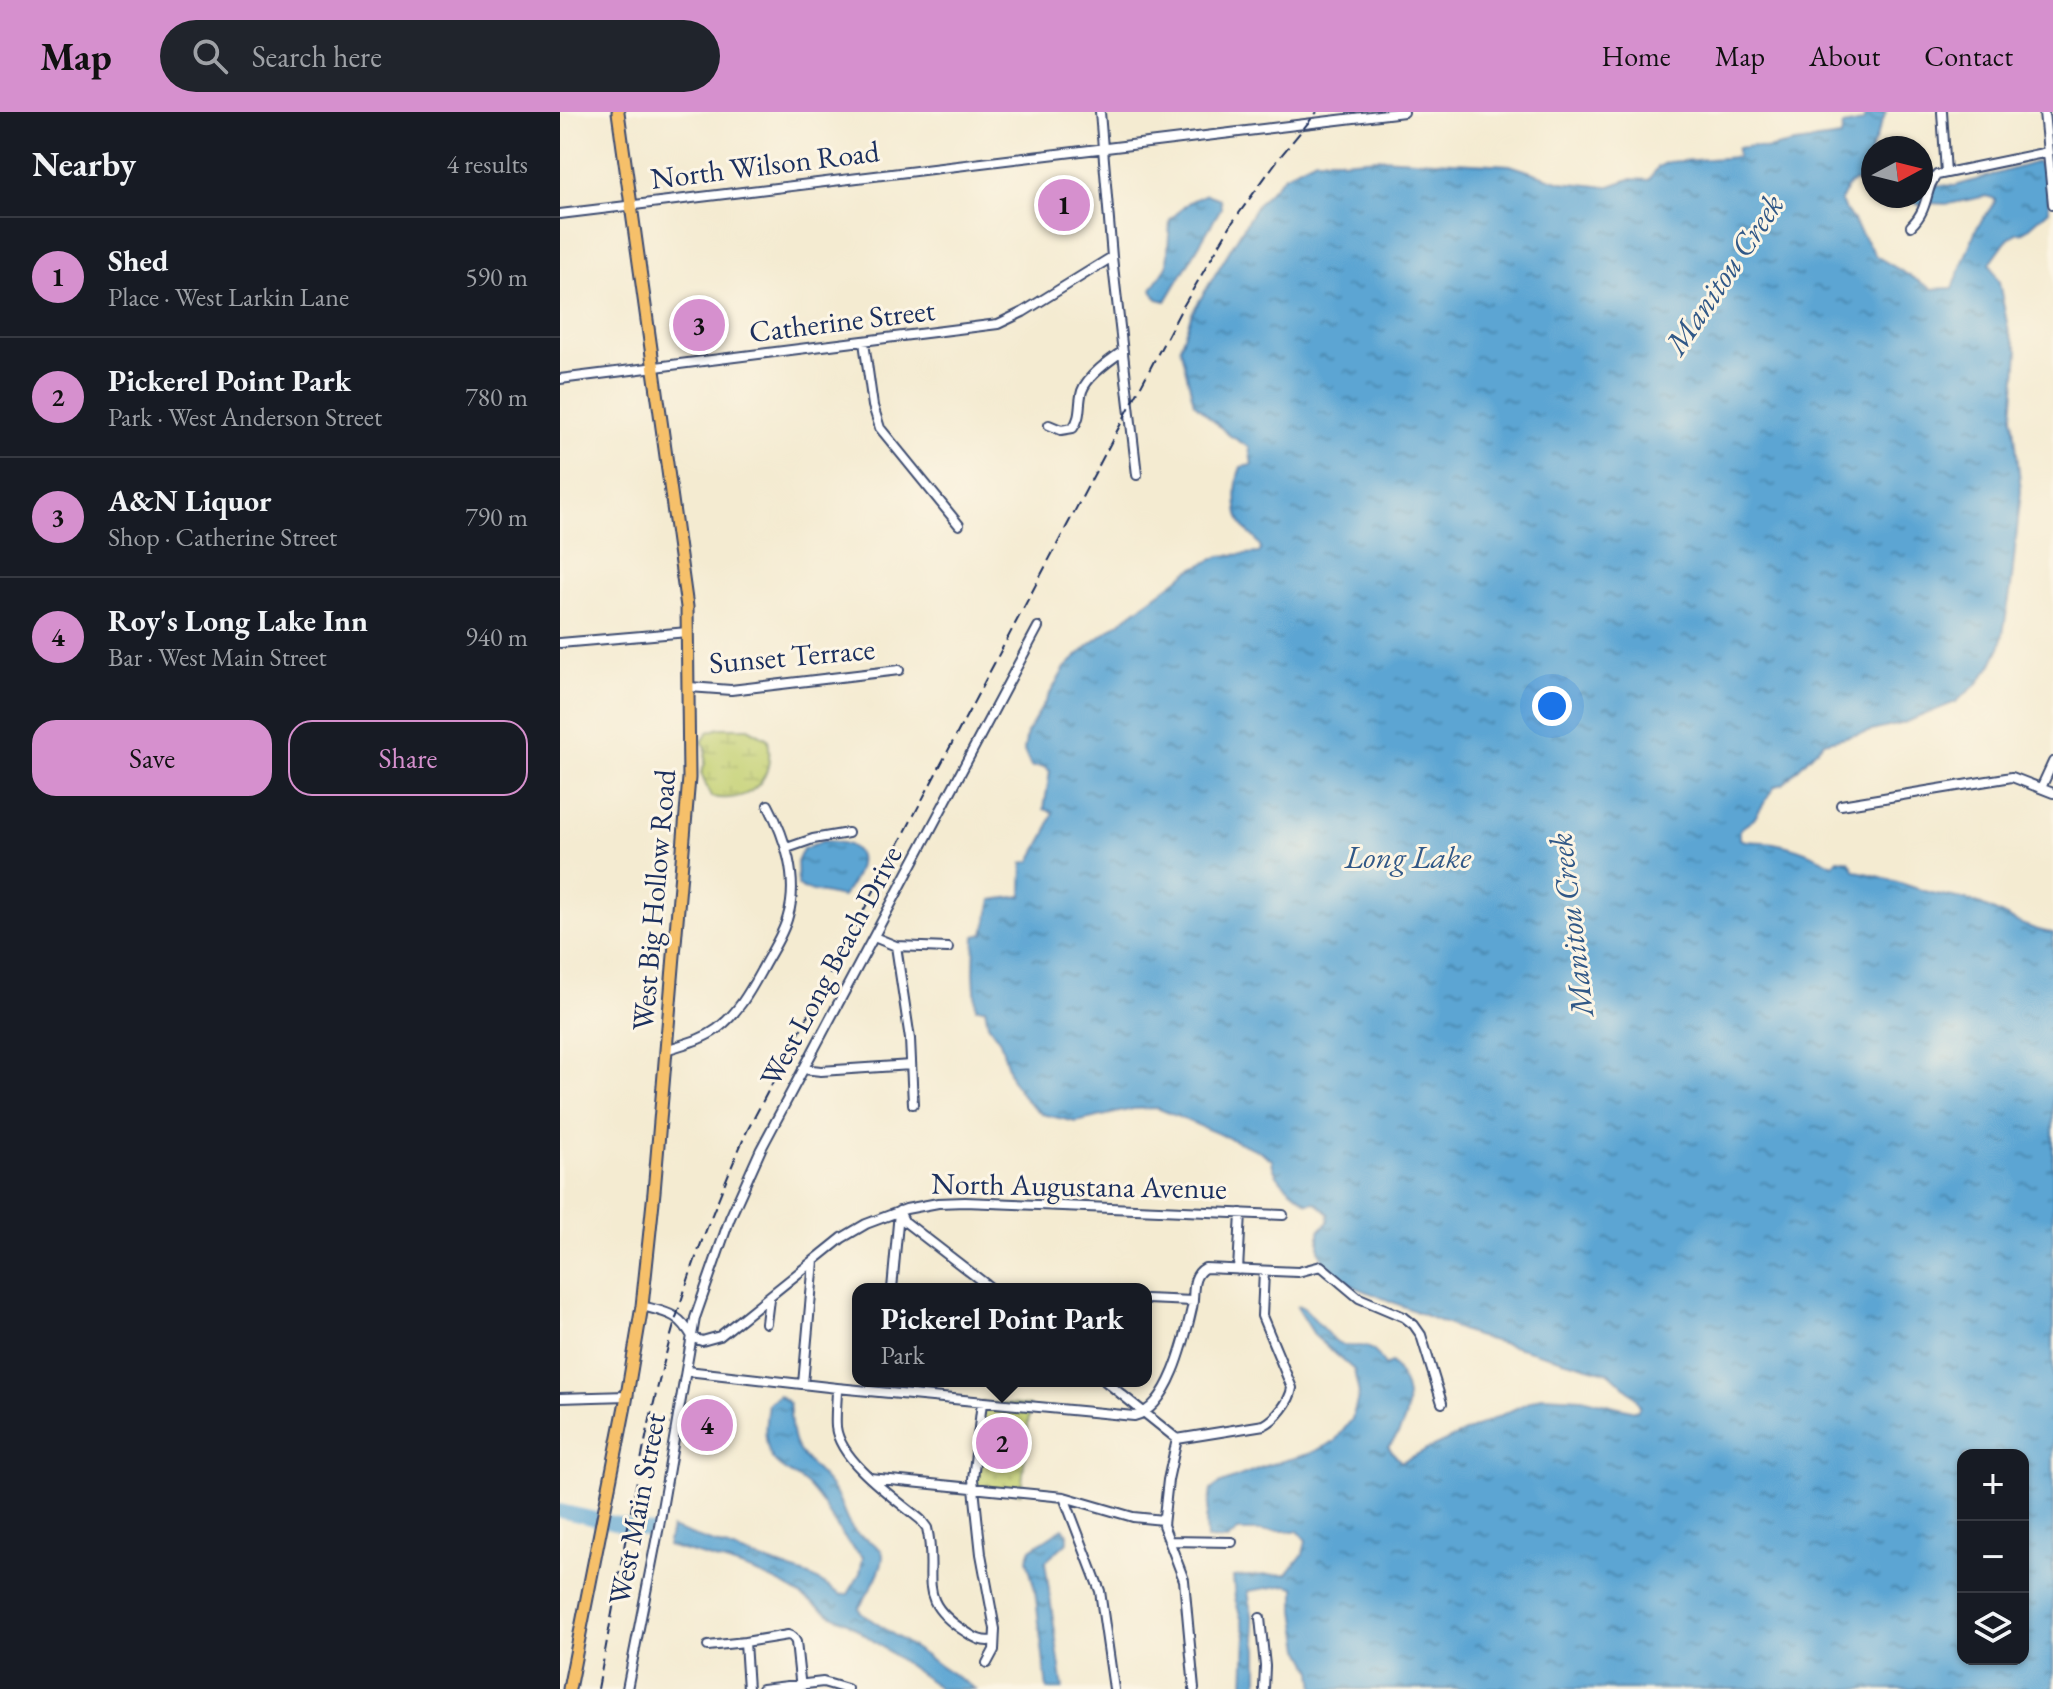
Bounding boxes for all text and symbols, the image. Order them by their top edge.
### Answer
search box [160,20,720,92]
text: Map [40,32,112,81]
icon: search [188,34,232,78]
text: Search here [252,37,382,76]
text: Home [1601,38,1671,74]
text: Map [1715,38,1765,74]
text: About [1809,38,1880,74]
text: Contact [1924,38,2013,74]
street label: North Wilson Road [648,131,882,198]
north arrow [1861,136,1933,208]
text: Nearby [32,142,136,186]
text: 4 results [447,147,528,181]
pin: 1 [1038,175,1090,235]
water label: Manitou Creek [1654,185,1793,364]
text: Shed [108,241,169,280]
text: 1 [51,260,65,294]
text: 590 m [465,260,528,294]
text: Place · West Larkin Lane [108,280,349,314]
street label: Catherine Street [747,290,938,351]
pin: 3 [673,295,725,355]
text: Pickerel Point Park [108,361,351,400]
text: 2 [51,380,65,414]
text: 780 m [465,380,528,414]
text: Park · West Anderson Street [108,400,382,434]
text: A&N Liquor [108,481,272,520]
text: 3 [51,500,65,534]
text: 790 m [465,500,528,534]
text: Shop · Catherine Street [108,520,337,554]
text: Roy's Long Lake Inn [108,601,368,640]
text: 4 [51,620,65,654]
text: 940 m [465,620,528,654]
street label: Sunset Terrace [707,629,877,682]
text: Bar · West Main Street [108,640,327,674]
your location [1532,686,1572,726]
button: Save [32,720,272,796]
button: Share [288,720,528,796]
street label: West Big Hollow Road [623,767,684,1032]
water label: Manitou Creek [1539,830,1603,1021]
water label: Long Lake [1344,836,1472,878]
street label: West Long Beach Drive [751,838,911,1093]
street label: North Augustana Avenue [931,1163,1227,1208]
popup [852,1283,1152,1387]
text: Pickerel Point Park [880,1299,1124,1338]
text: Park [880,1338,925,1372]
pin: 4 [681,1395,733,1455]
street label: West Main Street [599,1409,674,1608]
pin: 2 [976,1413,1028,1473]
map controls [1957,1449,2029,1665]
button: + [1957,1449,2029,1521]
button: − [1957,1521,2029,1593]
button: layers [1957,1593,2029,1665]

